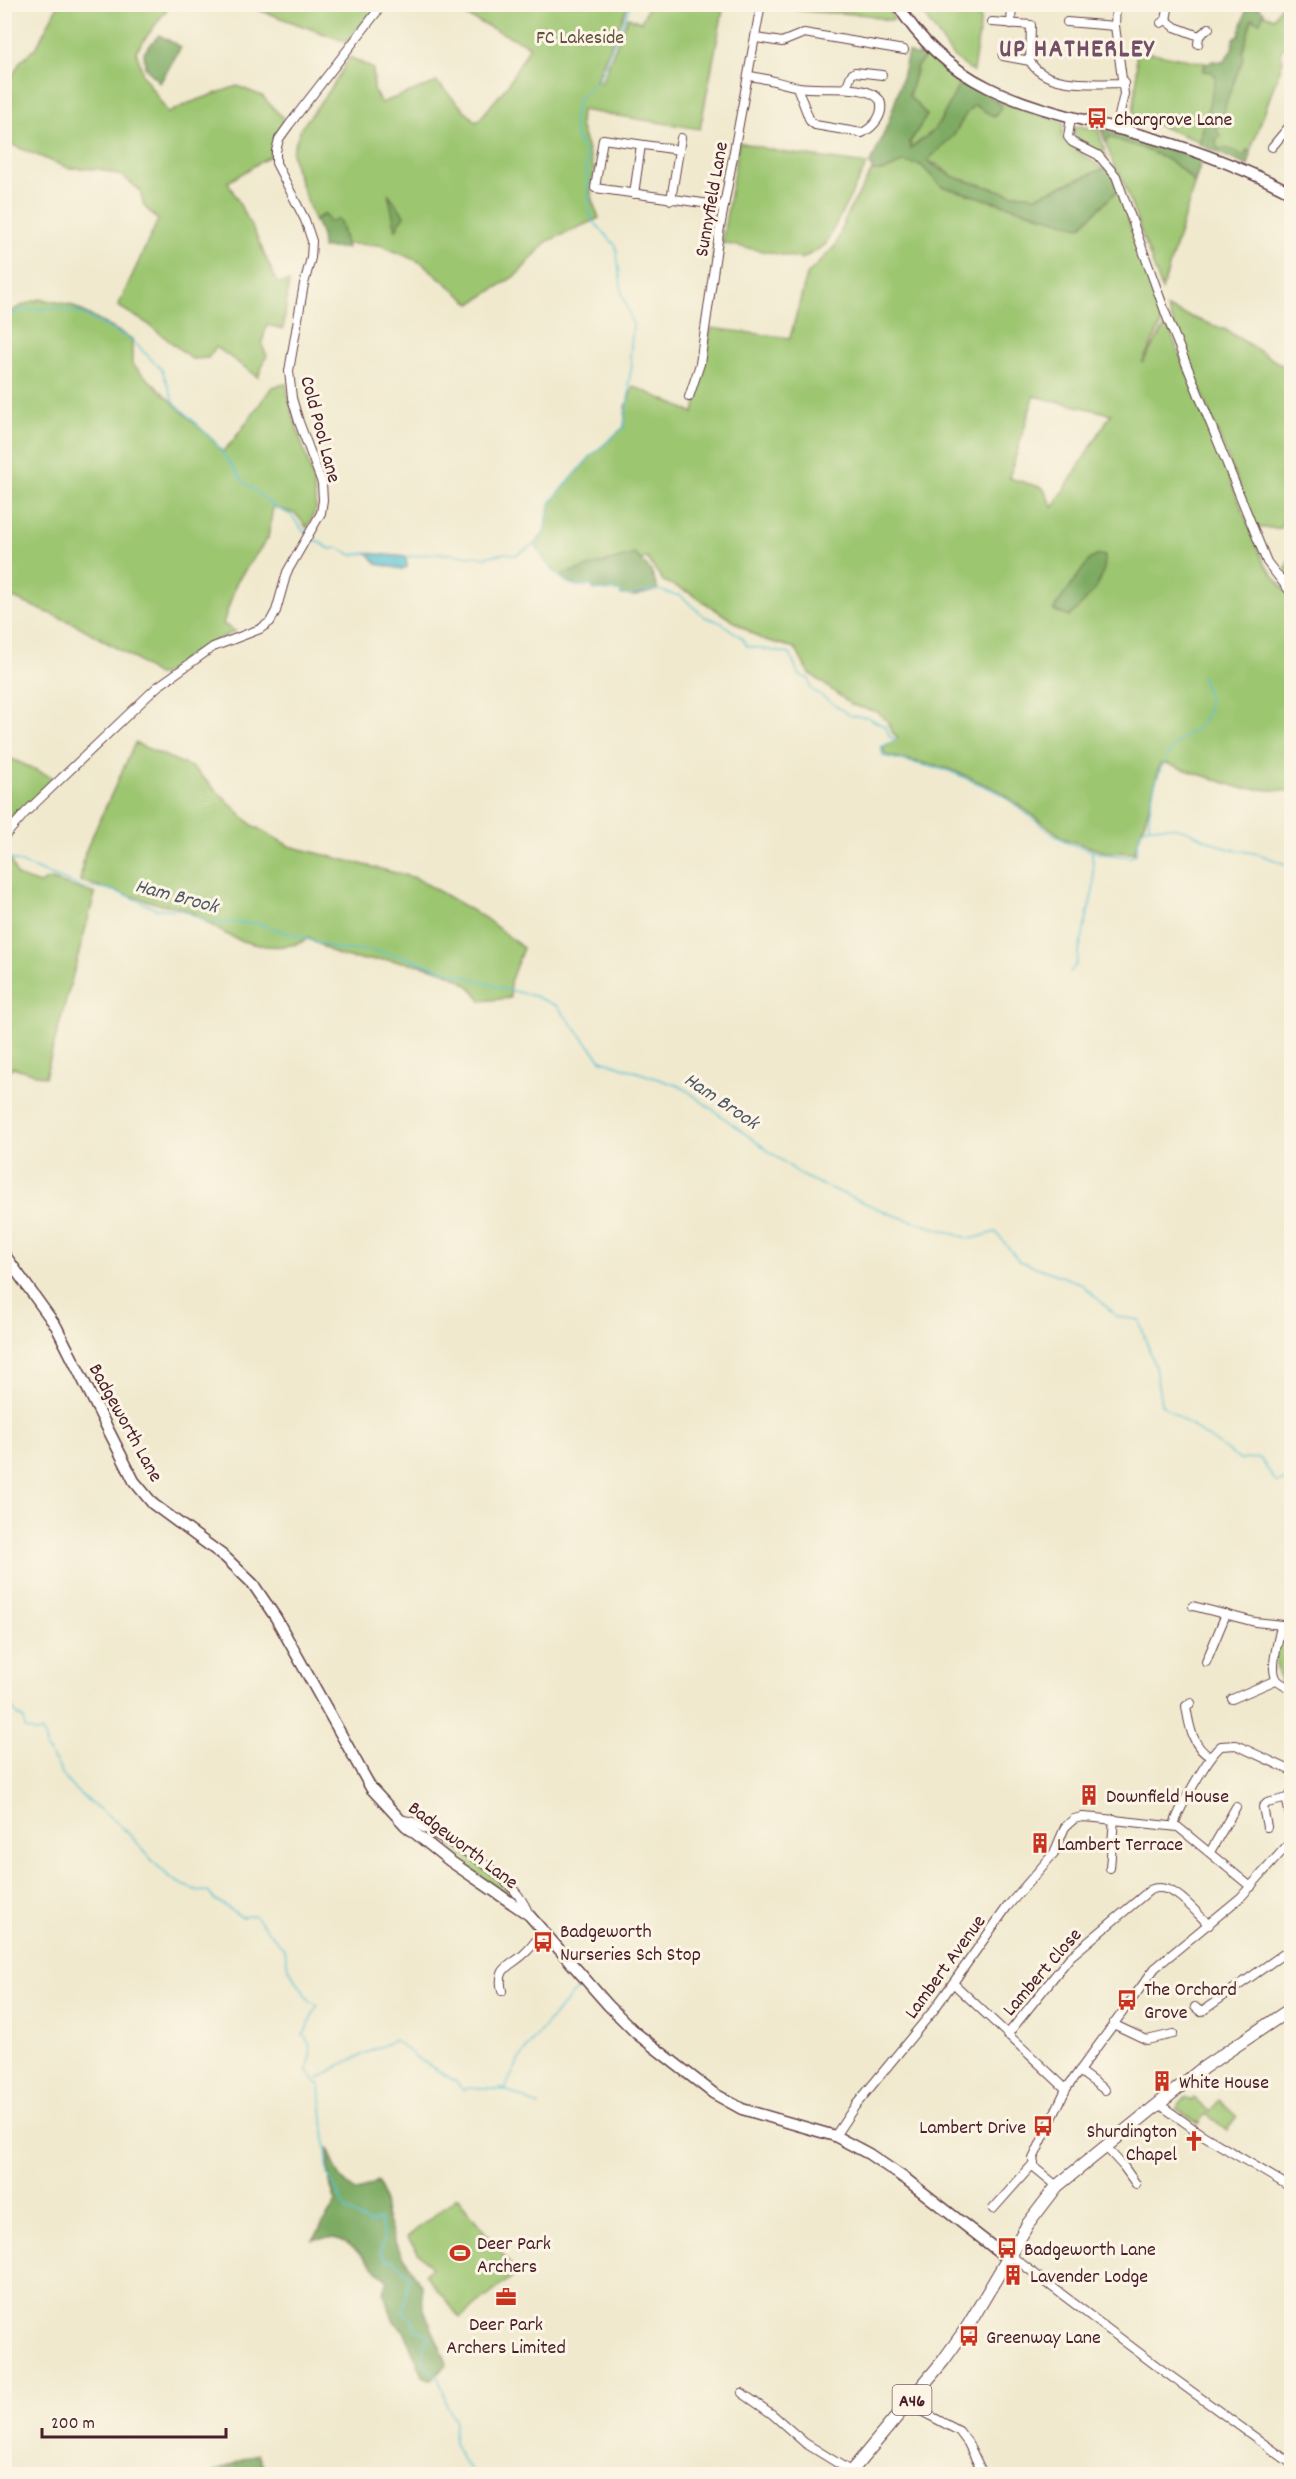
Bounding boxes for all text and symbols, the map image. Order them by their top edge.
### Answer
park label: FC Lakeside [536,25,624,53]
district label: UP HATHERLEY [999,32,1155,69]
bus stop icon: Chargrove Lane [1085,106,1109,130]
place label: Chargrove Lane [1114,107,1232,135]
street label: Sunnyfield Lane [689,140,737,259]
street label: Cold Pool Lane [291,373,347,486]
water label: Ham Brook [131,872,223,924]
water label: Ham Brook [677,1066,766,1140]
street label: Badgeworth Lane [80,1359,169,1488]
building icon: Downfield House [1077,1783,1101,1807]
place label: Downfield House [1106,1784,1229,1812]
street label: Badgeworth Lane [401,1796,523,1897]
building icon: Lambert Terrace [1028,1831,1052,1855]
place label: Lambert Terrace [1057,1832,1183,1860]
street label: Lambert Avenue [899,1910,994,2026]
place label: Badgeworth Nurseries Sch Stop [560,1919,701,1970]
street label: Lambert Close [997,1923,1090,2023]
bus stop icon: Badgeworth Nurseries Sch Stop [531,1930,555,1954]
place label: The Orchard Grove [1144,1977,1237,2028]
bus stop icon: The Orchard Grove [1115,1988,1139,2012]
building icon: White House [1150,2069,1174,2093]
place label: White House [1179,2070,1269,2098]
bus stop icon: Lambert Drive [1031,2114,1055,2138]
place label: Lambert Drive [919,2115,1026,2143]
place label: Shurdington Chapel [1086,2119,1177,2170]
church icon: Shurdington Chapel [1182,2129,1206,2153]
place label: Deer Park Archers [477,2231,551,2282]
bus stop icon: Badgeworth Lane [995,2236,1019,2260]
place label: Badgeworth Lane [1024,2237,1156,2265]
sports icon: Deer Park Archers [448,2241,472,2265]
building icon: Lavender Lodge [1001,2263,1025,2287]
place label: Lavender Lodge [1030,2264,1148,2292]
office icon: Deer Park Archers Limited [494,2285,518,2309]
place label: Deer Park Archers Limited [446,2312,566,2363]
bus stop icon: Greenway Lane [957,2324,981,2348]
place label: Greenway Lane [986,2325,1101,2353]
road number: A46 [892,2385,932,2415]
scale bar [42,2401,226,2439]
text: 200 m [51,2412,95,2437]

